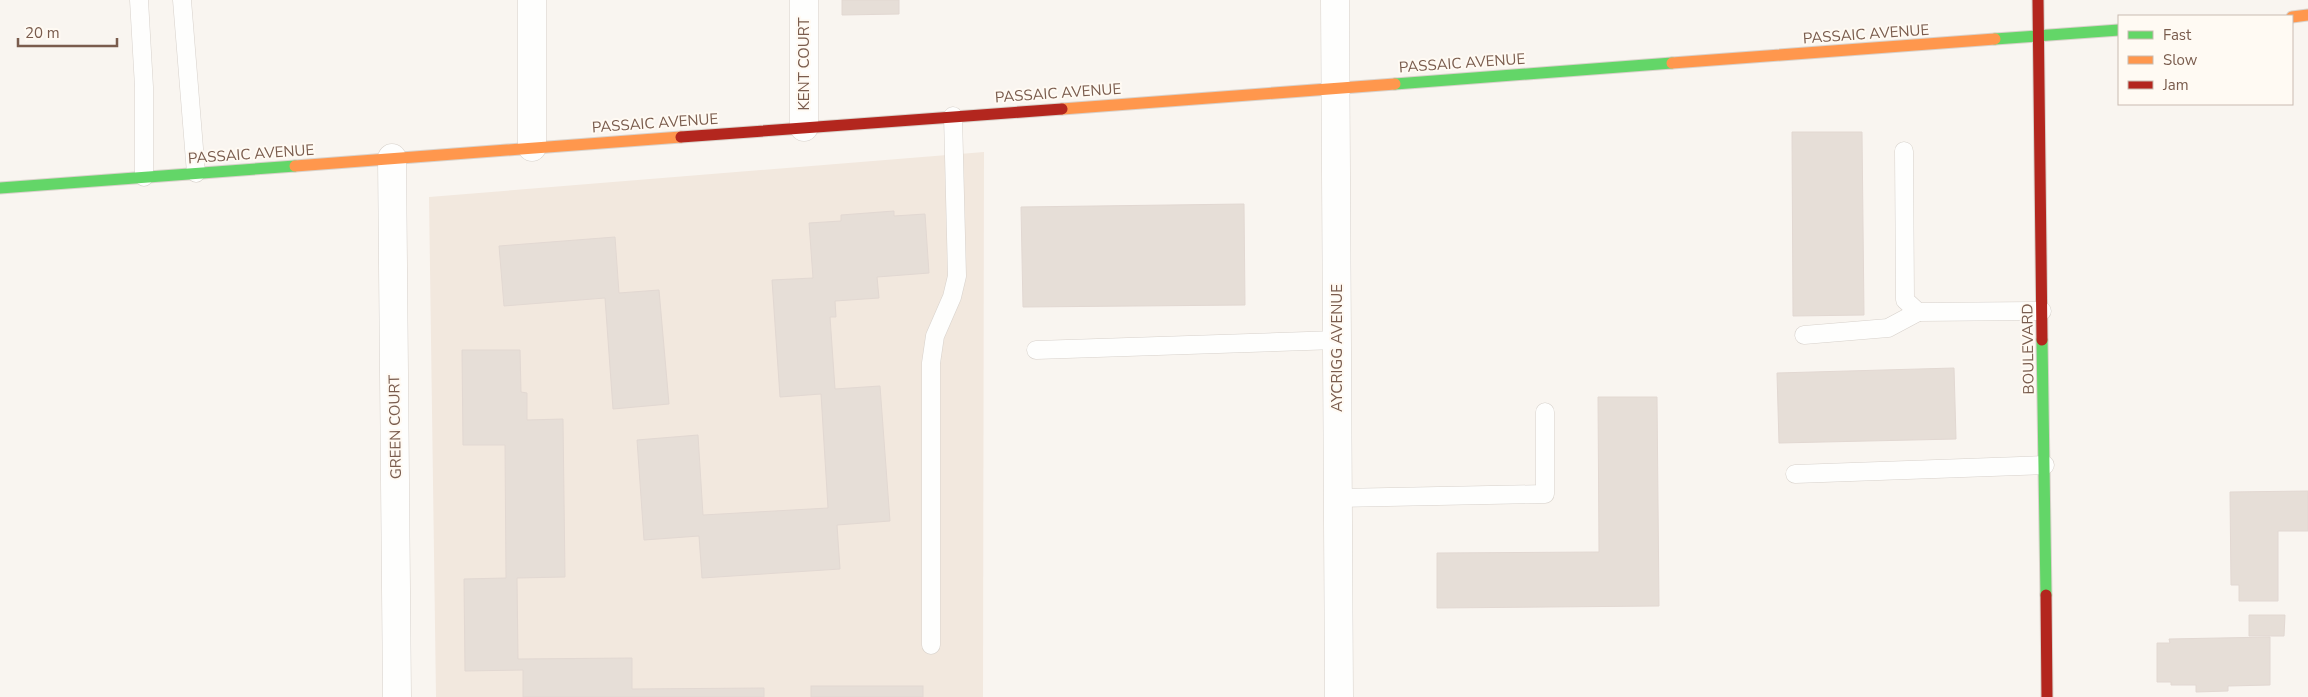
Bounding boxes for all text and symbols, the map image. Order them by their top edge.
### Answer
scale bar [18,15,116,47]
legend [2118,15,2293,105]
street label: KENT COURT [794,17,814,111]
street label: PASSAIC AVENUE [1802,20,1930,48]
text: 20 m [25,23,60,43]
text: Fast [2163,25,2192,45]
street label: PASSAIC AVENUE [1398,49,1526,77]
text: Slow [2163,50,2198,70]
text: Jam [2162,75,2189,95]
street label: PASSAIC AVENUE [994,79,1122,107]
street label: PASSAIC AVENUE [591,109,719,137]
street label: PASSAIC AVENUE [187,140,315,168]
street label: AYCRIGG AVENUE [1327,284,1347,412]
street label: BOULEVARD [2017,303,2039,395]
street label: GREEN COURT [384,375,406,479]

